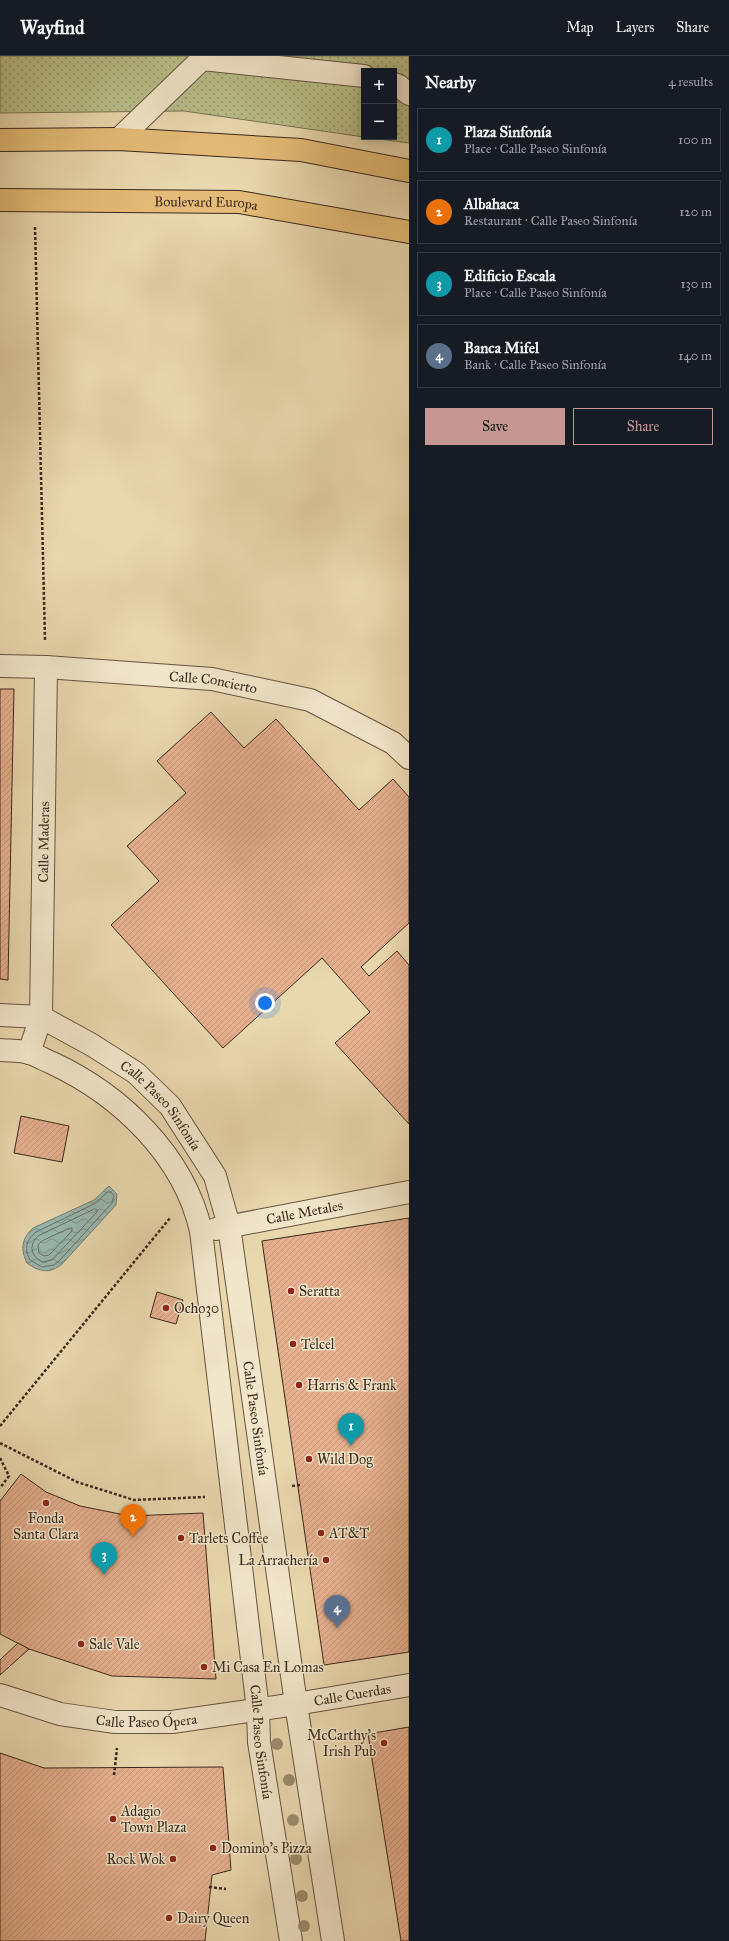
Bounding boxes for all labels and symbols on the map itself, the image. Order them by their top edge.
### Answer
street label: Boulevard Europa [154,193,259,214]
street label: Calle Concierto [169,667,259,697]
street label: Calle Maderas [34,801,53,883]
your location [255,993,275,1013]
street label: Calle Paseo Sinfonía [117,1057,205,1153]
street label: Calle Metales [265,1196,344,1228]
place label: Seratta [299,1283,340,1300]
marker: Seratta [286,1286,296,1296]
place label: Ocho30 [174,1300,219,1317]
marker: Ocho30 [161,1303,171,1313]
place label: Telcel [301,1336,335,1353]
marker: Telcel [288,1339,298,1349]
street label: Calle Paseo Sinfonía [240,1360,272,1477]
place label: Harris & Frank [307,1377,397,1394]
marker: Harris & Frank [294,1380,304,1390]
pin: 1 [338,1413,364,1446]
place label: Wild Dog [317,1451,373,1468]
marker: Wild Dog [304,1454,314,1464]
marker: Fonda Santa Clara [41,1498,51,1508]
pin: 2 [120,1504,146,1537]
place label: Fonda Santa Clara [13,1510,79,1543]
place label: AT&T [328,1525,370,1542]
marker: AT&T [316,1528,326,1538]
place label: Tarlets Coffee [189,1530,268,1547]
marker: Tarlets Coffee [176,1533,186,1543]
pin: 3 [91,1542,117,1575]
place label: La Arrachería [238,1552,318,1569]
marker: La Arrachería [321,1555,331,1565]
pin: 4 [324,1595,350,1628]
place label: Sale Vale [89,1636,140,1653]
marker: Sale Vale [76,1639,86,1649]
place label: Mi Casa En Lomas [212,1659,324,1676]
marker: Mi Casa En Lomas [199,1662,209,1672]
street label: Calle Cuerdas [313,1680,392,1709]
street label: Calle Paseo Sinfonía [247,1684,277,1800]
street label: Calle Paseo Ópera [95,1710,198,1731]
place label: McCarthy's Irish Pub [307,1727,376,1760]
marker: McCarthy's Irish Pub [379,1738,389,1748]
place label: Adagio Town Plaza [120,1803,186,1836]
marker: Adagio Town Plaza [108,1814,118,1824]
place label: Domino's Pizza [221,1840,312,1857]
marker: Domino's Pizza [208,1843,218,1853]
place label: Rock Wok [106,1851,165,1868]
marker: Rock Wok [168,1854,178,1864]
place label: Dairy Queen [177,1910,250,1927]
marker: Dairy Queen [164,1913,174,1923]

